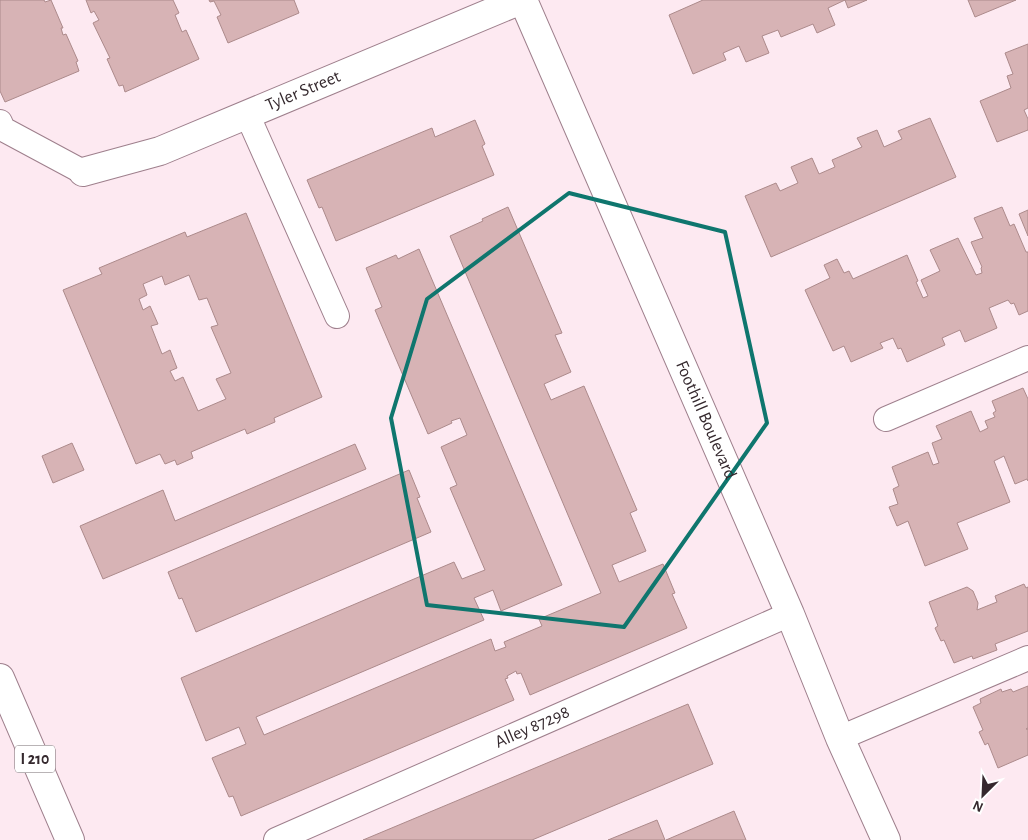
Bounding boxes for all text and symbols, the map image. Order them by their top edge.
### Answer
street label: Tyler Street [263,67,343,115]
street label: Foothill Boulevard [672,358,739,482]
street label: Alley 87298 [492,703,572,752]
road number: I 210 [15,746,55,772]
north arrow [958,770,1008,820]
text: N [971,798,985,814]

